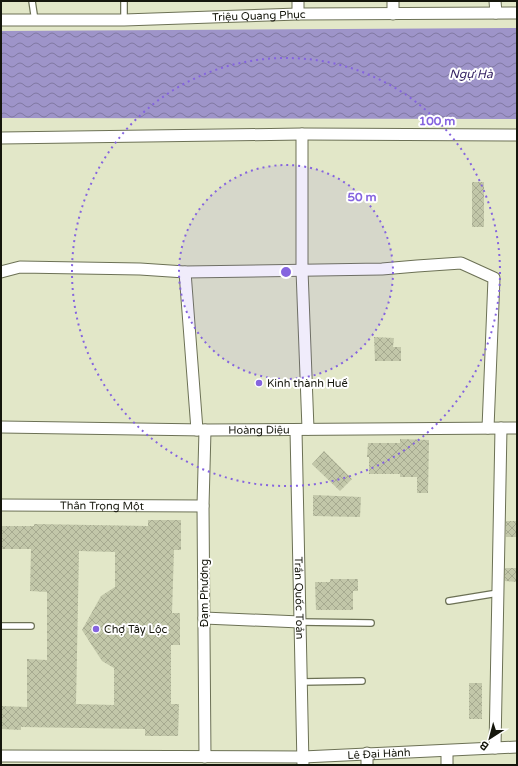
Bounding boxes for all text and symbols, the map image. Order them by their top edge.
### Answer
street label: Triệu Quang Phục [212,8,306,24]
water label: Ngự Hà [449,67,493,81]
text: 100 m [419,114,455,128]
text: 50 m [347,190,377,204]
centre of rings [279,265,293,279]
place label: Kinh thành Huế [267,377,348,390]
marker: Kinh thành Huế [254,378,264,388]
street label: Hoàng Diệu [228,423,290,437]
street label: Thân Trọng Một [60,499,144,513]
street label: Trần Quốc Toản [292,557,306,639]
street label: Đạm Phương [198,559,211,627]
place label: Chợ Tây Lộc [104,623,168,636]
marker: Chợ Tây Lộc [91,624,101,634]
north arrow [470,718,510,758]
text: B [477,738,491,753]
street label: Lê Đại Hành [347,746,411,762]

